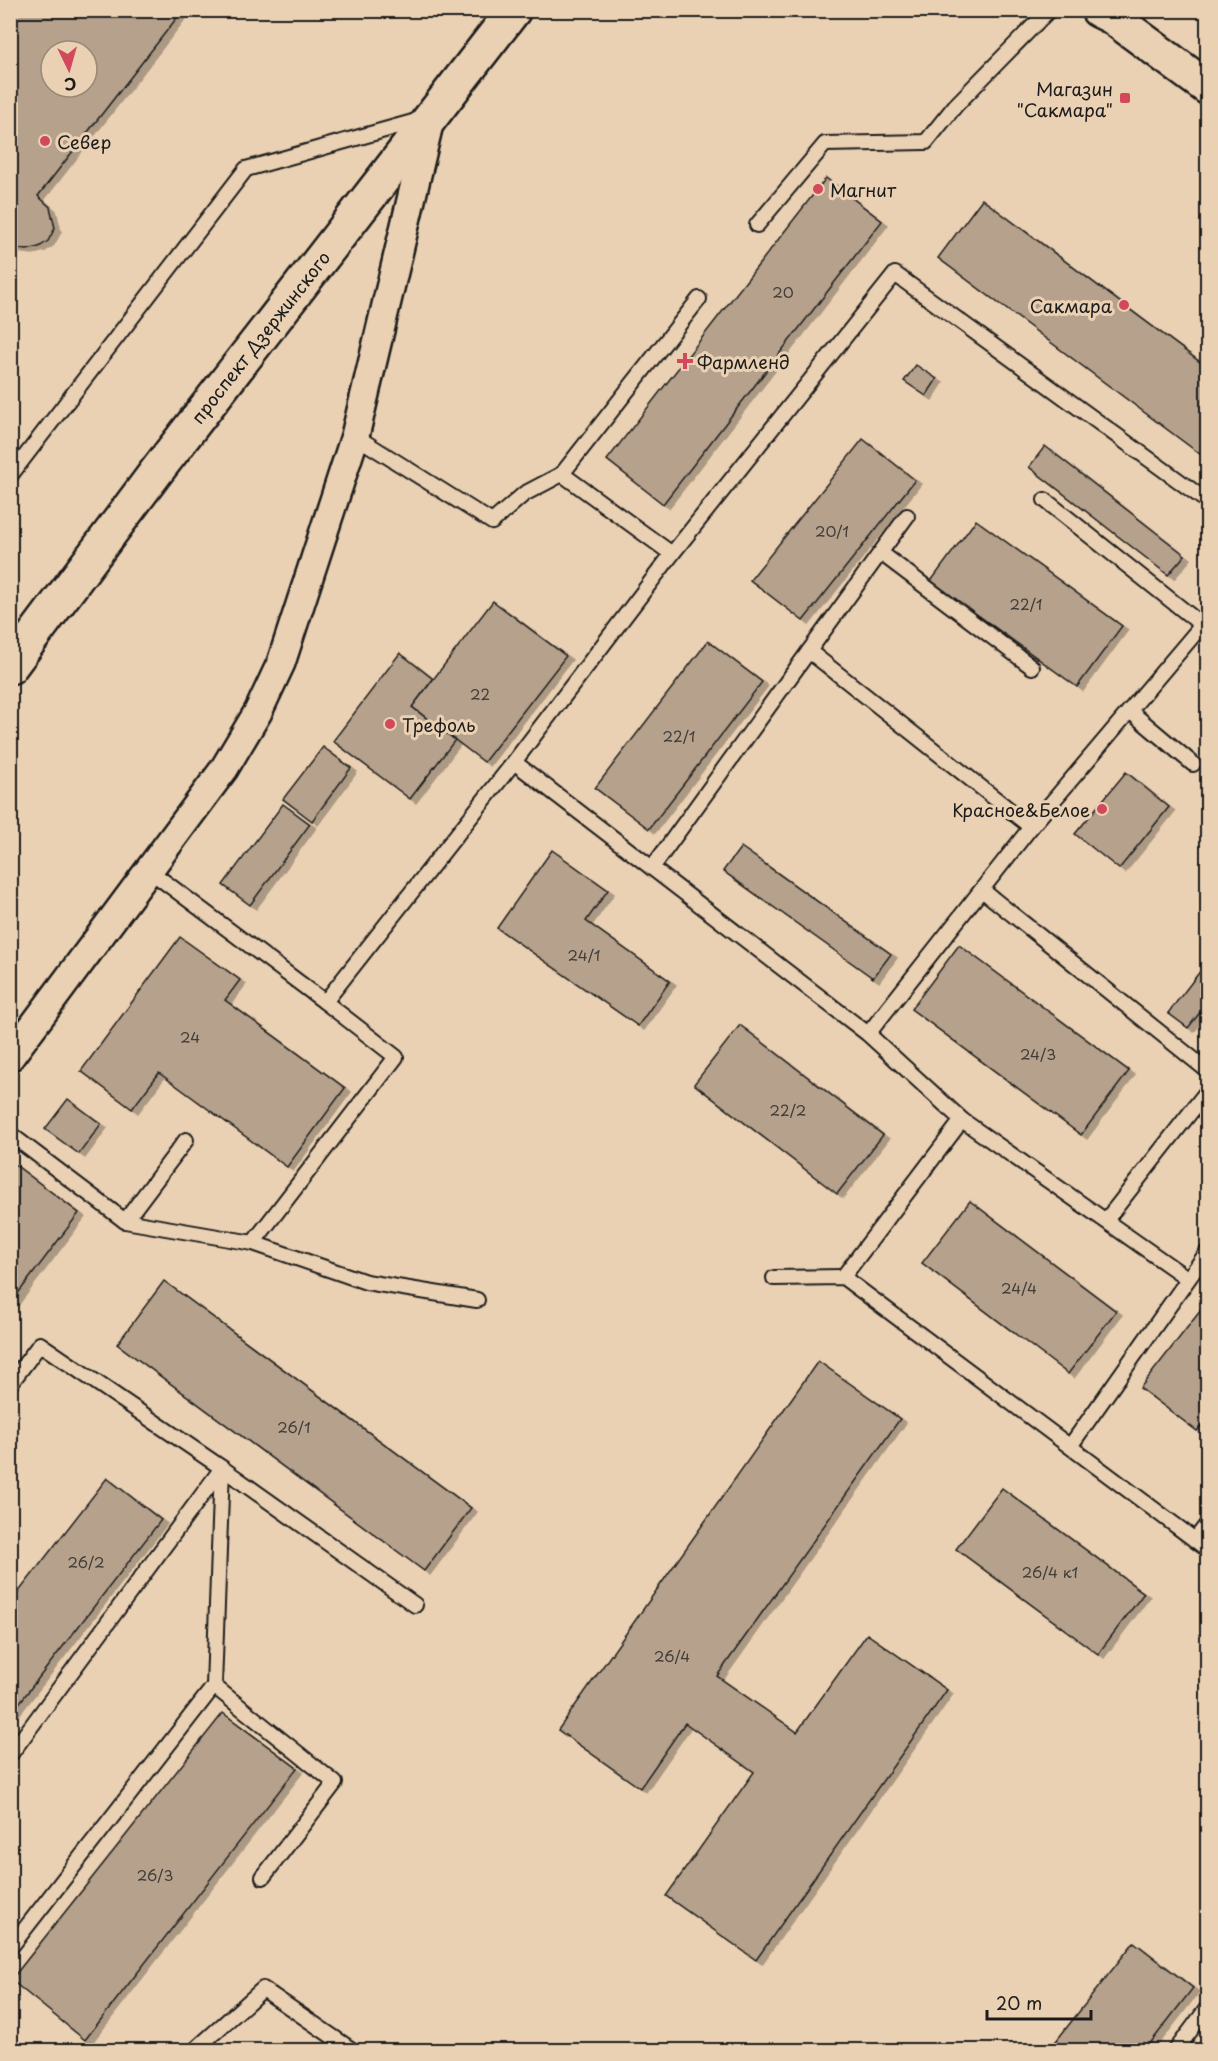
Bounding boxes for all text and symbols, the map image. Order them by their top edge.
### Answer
north arrow [39,39,99,99]
text: С [63,72,77,97]
place label: Магазин "Сакмара" [1016,75,1113,123]
marker: Магазин "Сакмара" [1118,91,1132,105]
place label: Север [57,128,111,155]
marker: Север [38,134,52,148]
place label: Магнит [830,176,897,203]
marker: Магнит [811,182,825,196]
street label: проспект Дзержинского [184,245,336,429]
house number: 20 [772,280,794,303]
place label: Сакмара [1030,292,1113,319]
marker: Сакмара [1117,298,1131,312]
place label: Фармленд [697,348,790,375]
marker: Фармленд [678,354,692,368]
house number: 20/1 [815,519,849,542]
house number: 22/1 [1009,592,1043,615]
house number: 22 [470,682,490,705]
place label: Трефоль [402,711,476,738]
marker: Трефоль [383,717,397,731]
house number: 22/1 [662,724,696,747]
place label: Красное&Белое [952,796,1090,823]
marker: Красное&Белое [1095,802,1109,816]
house number: 24/1 [567,943,601,966]
house number: 24 [180,1025,200,1048]
house number: 24/3 [1020,1042,1056,1065]
house number: 22/2 [770,1098,806,1121]
house number: 24/4 [1001,1276,1037,1299]
house number: 26/1 [277,1415,311,1438]
house number: 26/2 [67,1550,105,1573]
house number: 26/4 к1 [1022,1560,1078,1583]
house number: 26/4 [654,1644,690,1667]
house number: 26/3 [137,1863,173,1886]
scale bar [987,1983,1090,2021]
text: 20 m [996,1989,1042,2016]

